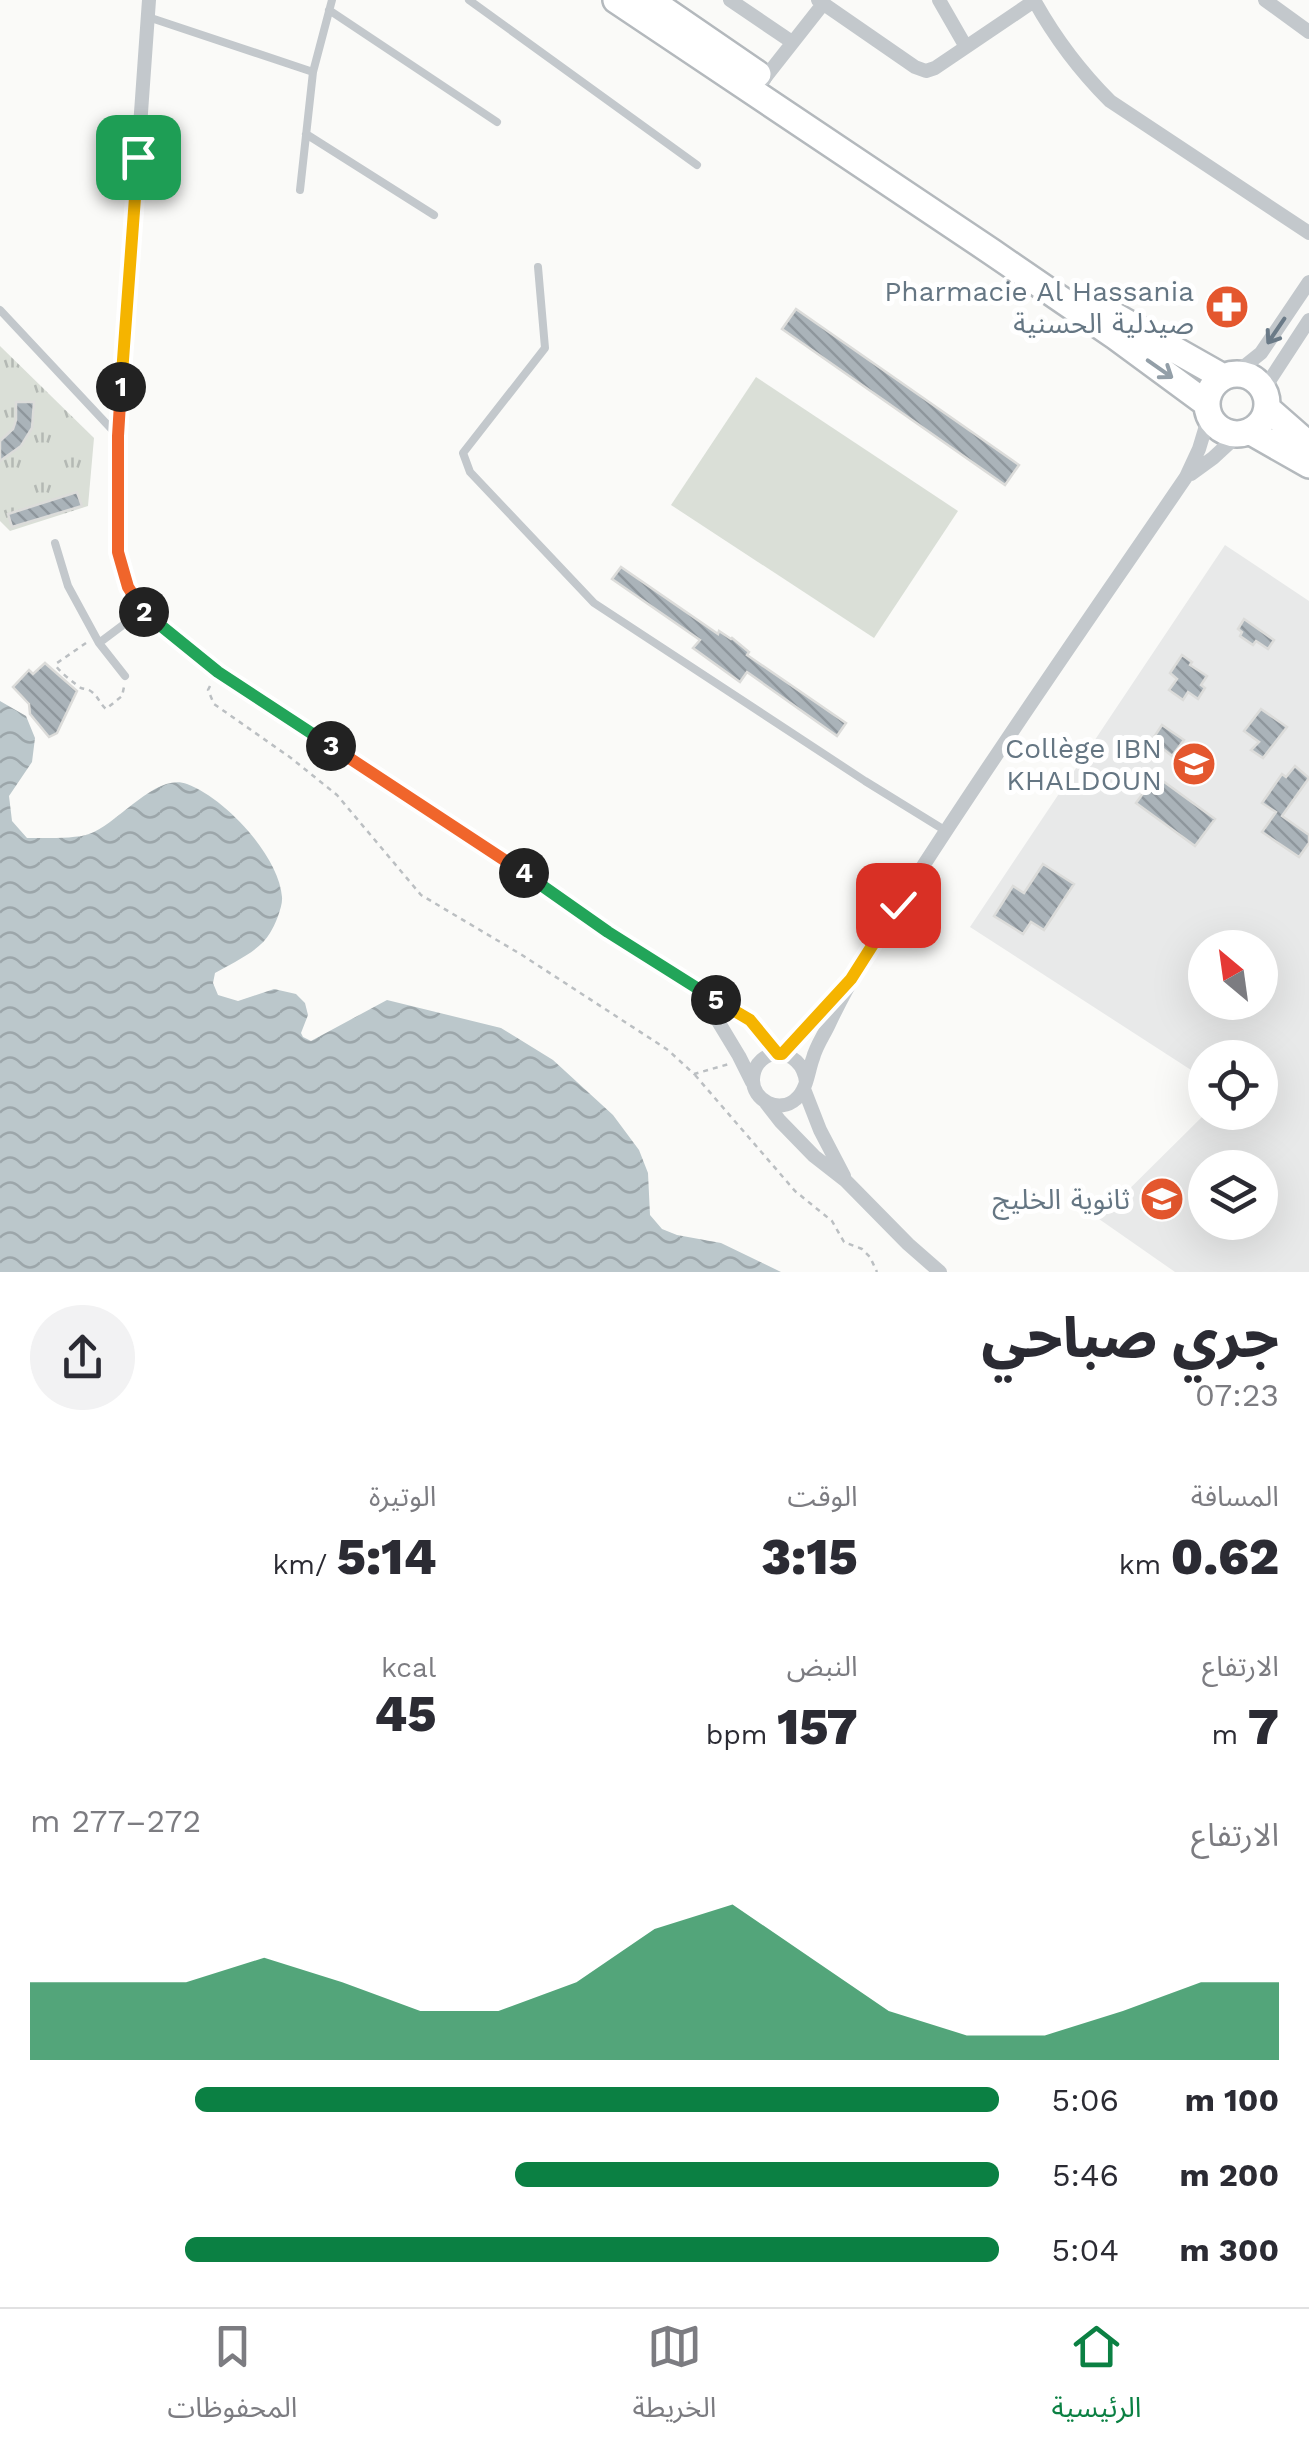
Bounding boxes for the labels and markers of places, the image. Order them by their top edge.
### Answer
pin [96,115,181,200]
place label: Pharmacie Al Hassania صيدلية الحسنية [884,275,1194,340]
pharmacy icon: Pharmacie Al Hassania صيدلية الحسنية [1204,284,1250,330]
pin: 1 [96,362,146,412]
pin: 2 [119,587,169,637]
pin: 3 [306,721,356,771]
place label: Collège IBN KHALDOUN [1005,732,1162,797]
school or university icon: Collège IBN KHALDOUN [1171,741,1217,787]
pin: 4 [499,848,549,898]
pin [856,863,941,948]
pin: 5 [691,975,741,1025]
school or university icon: ثانوية الخليج [1139,1176,1185,1222]
place label: ثانوية الخليج [992,1183,1130,1220]

